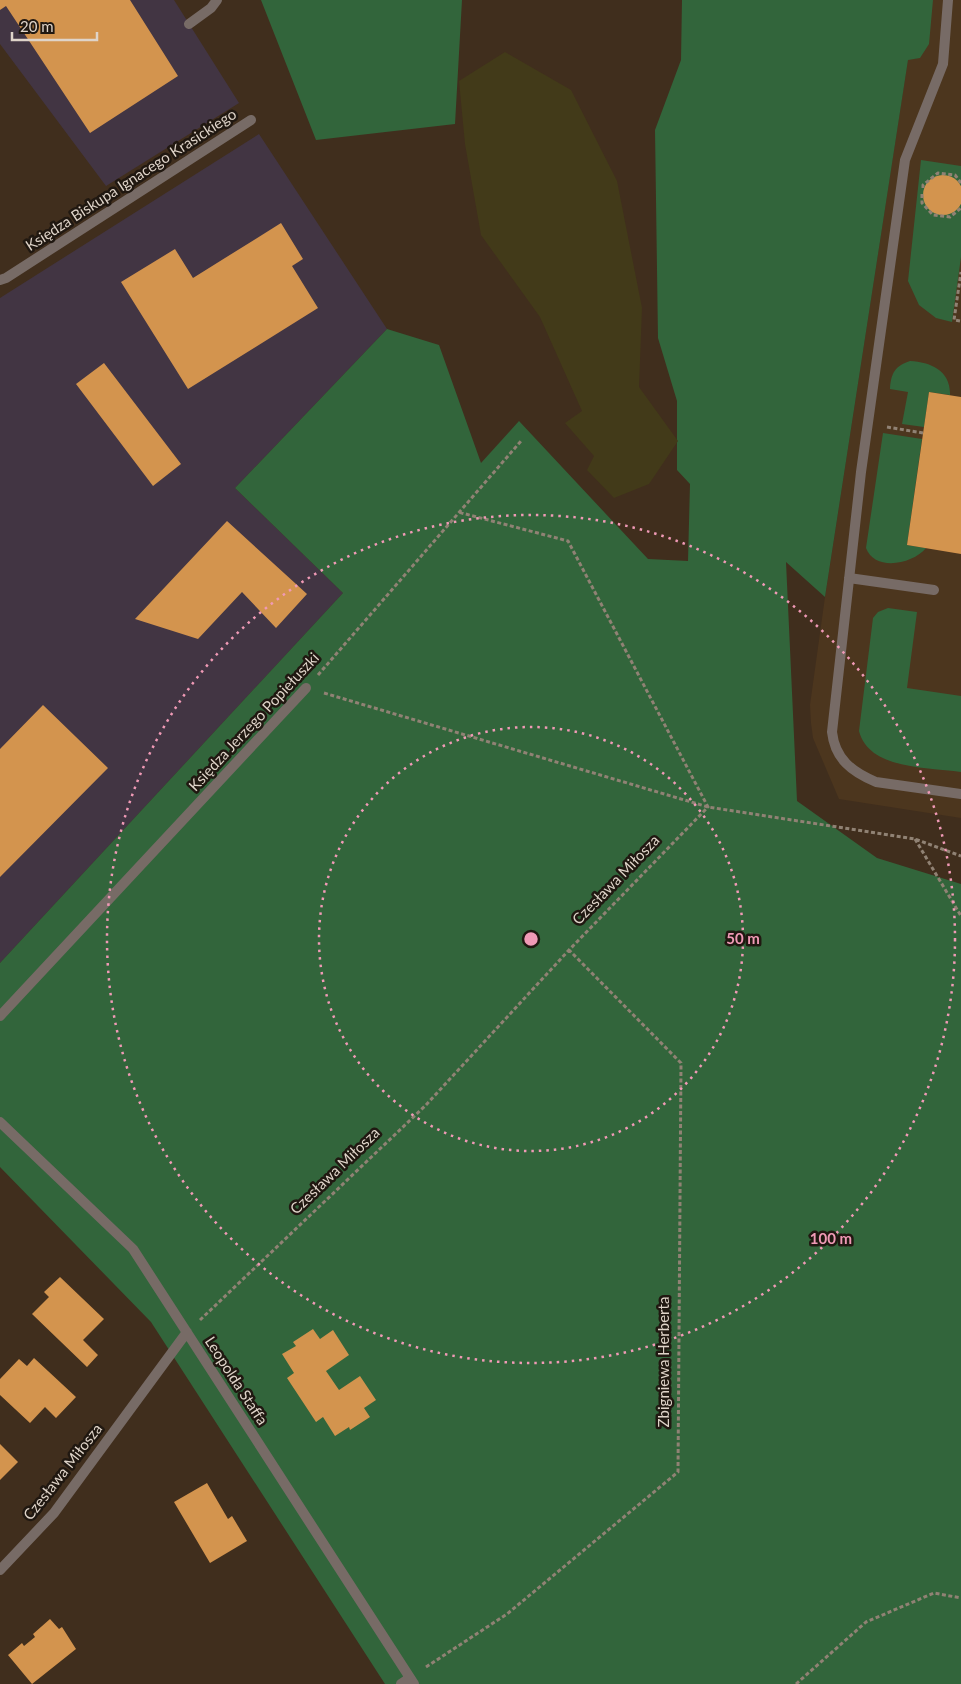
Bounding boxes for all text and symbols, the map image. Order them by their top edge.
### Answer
scale bar [12,10,98,42]
text: 20 m [20,17,54,35]
street label: Księdza Biskupa Ignacego Krasickiego [22,104,239,254]
street label: Księdza Jerzego Popiełuszki [184,648,322,794]
street label: Czesława Miłosza [568,831,663,928]
text: 50 m [726,929,760,947]
centre of rings [522,930,540,948]
street label: Czesława Miłosza [286,1123,383,1218]
text: 100 m [810,1229,852,1247]
street label: Zbigniewa Herberta [654,1297,672,1427]
street label: Leopolda Staffa [202,1333,272,1428]
street label: Czesława Miłosza [19,1420,105,1523]

